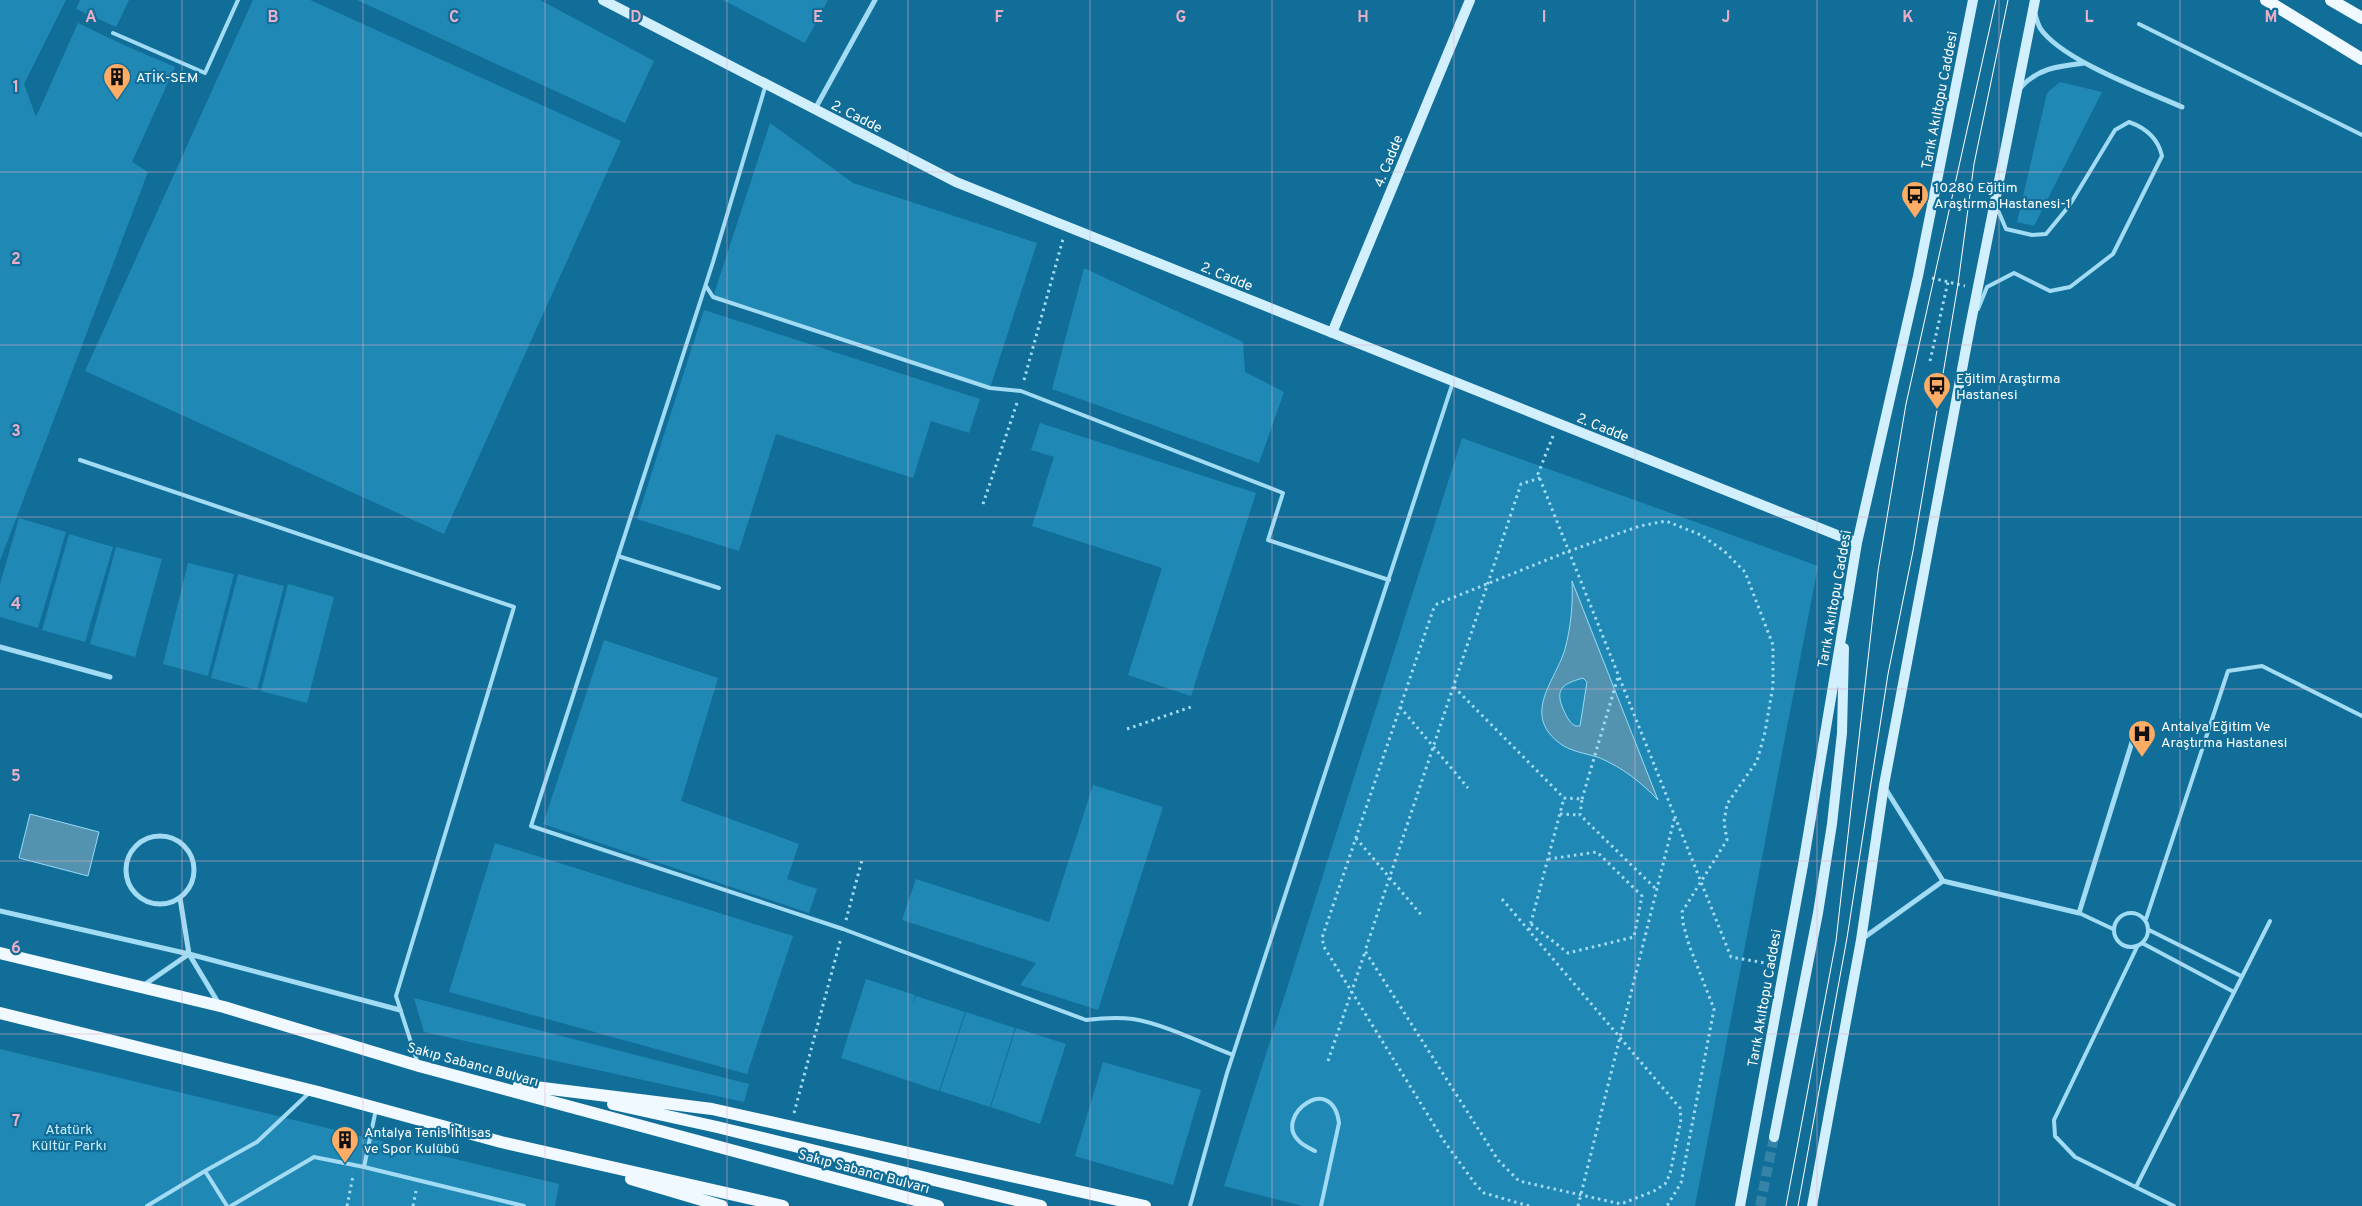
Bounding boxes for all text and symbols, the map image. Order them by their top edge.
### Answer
text: A [85,8,97,28]
text: B [267,8,279,28]
text: C [449,8,459,28]
text: D [630,8,642,28]
text: E [813,8,823,28]
text: F [994,8,1004,28]
text: G [1176,8,1186,28]
text: H [1357,8,1369,28]
text: I [1542,8,1546,28]
text: J [1722,8,1730,28]
text: K [1902,8,1914,28]
text: L [2084,8,2094,28]
text: M [2265,8,2277,28]
street label: Tarık Akıltopu Caddesi [1919,30,1962,171]
building icon: ATİK-SEM [102,62,132,101]
place label: ATİK-SEM [136,69,198,87]
text: 1 [13,78,19,98]
street label: 2. Cadde [828,97,885,137]
street label: 4. Cadde [1371,133,1408,190]
bus stop icon: 10280 Eğitim Araştırma Hastanesi-1 [1900,180,1930,219]
place label: 10280 Eğitim Araştırma Hastanesi-1 [1934,180,2071,213]
text: 2 [11,250,21,270]
street label: 2. Cadde [1198,259,1255,296]
bus stop icon: Eğitim Araştırma Hastanesi [1922,371,1952,410]
place label: Eğitim Araştırma Hastanesi [1956,371,2060,404]
street label: 2. Cadde [1574,410,1631,447]
text: 3 [11,422,21,442]
street label: Tarık Akıltopu Caddesi [1815,529,1856,670]
text: 4 [11,595,21,615]
hospital icon: Antalya Eğitim Ve Araştırma Hastanesi [2127,719,2157,758]
place label: Antalya Eğitim Ve Araştırma Hastanesi [2161,719,2287,752]
text: 5 [11,767,21,787]
street label: Tarık Akıltopu Caddesi [1745,928,1786,1069]
text: 6 [11,939,21,959]
street label: Sakıp Sabancı Bulvarı [405,1040,540,1091]
text: 7 [12,1112,20,1132]
park label: Atatürk Kültür Parkı [31,1122,107,1155]
place label: Antalya Tenis İhtisas ve Spor Kulübü [364,1124,491,1158]
building icon: Antalya Tenis İhtisas ve Spor Kulübü [330,1125,360,1164]
street label: Sakıp Sabancı Bulvarı [796,1147,931,1198]

